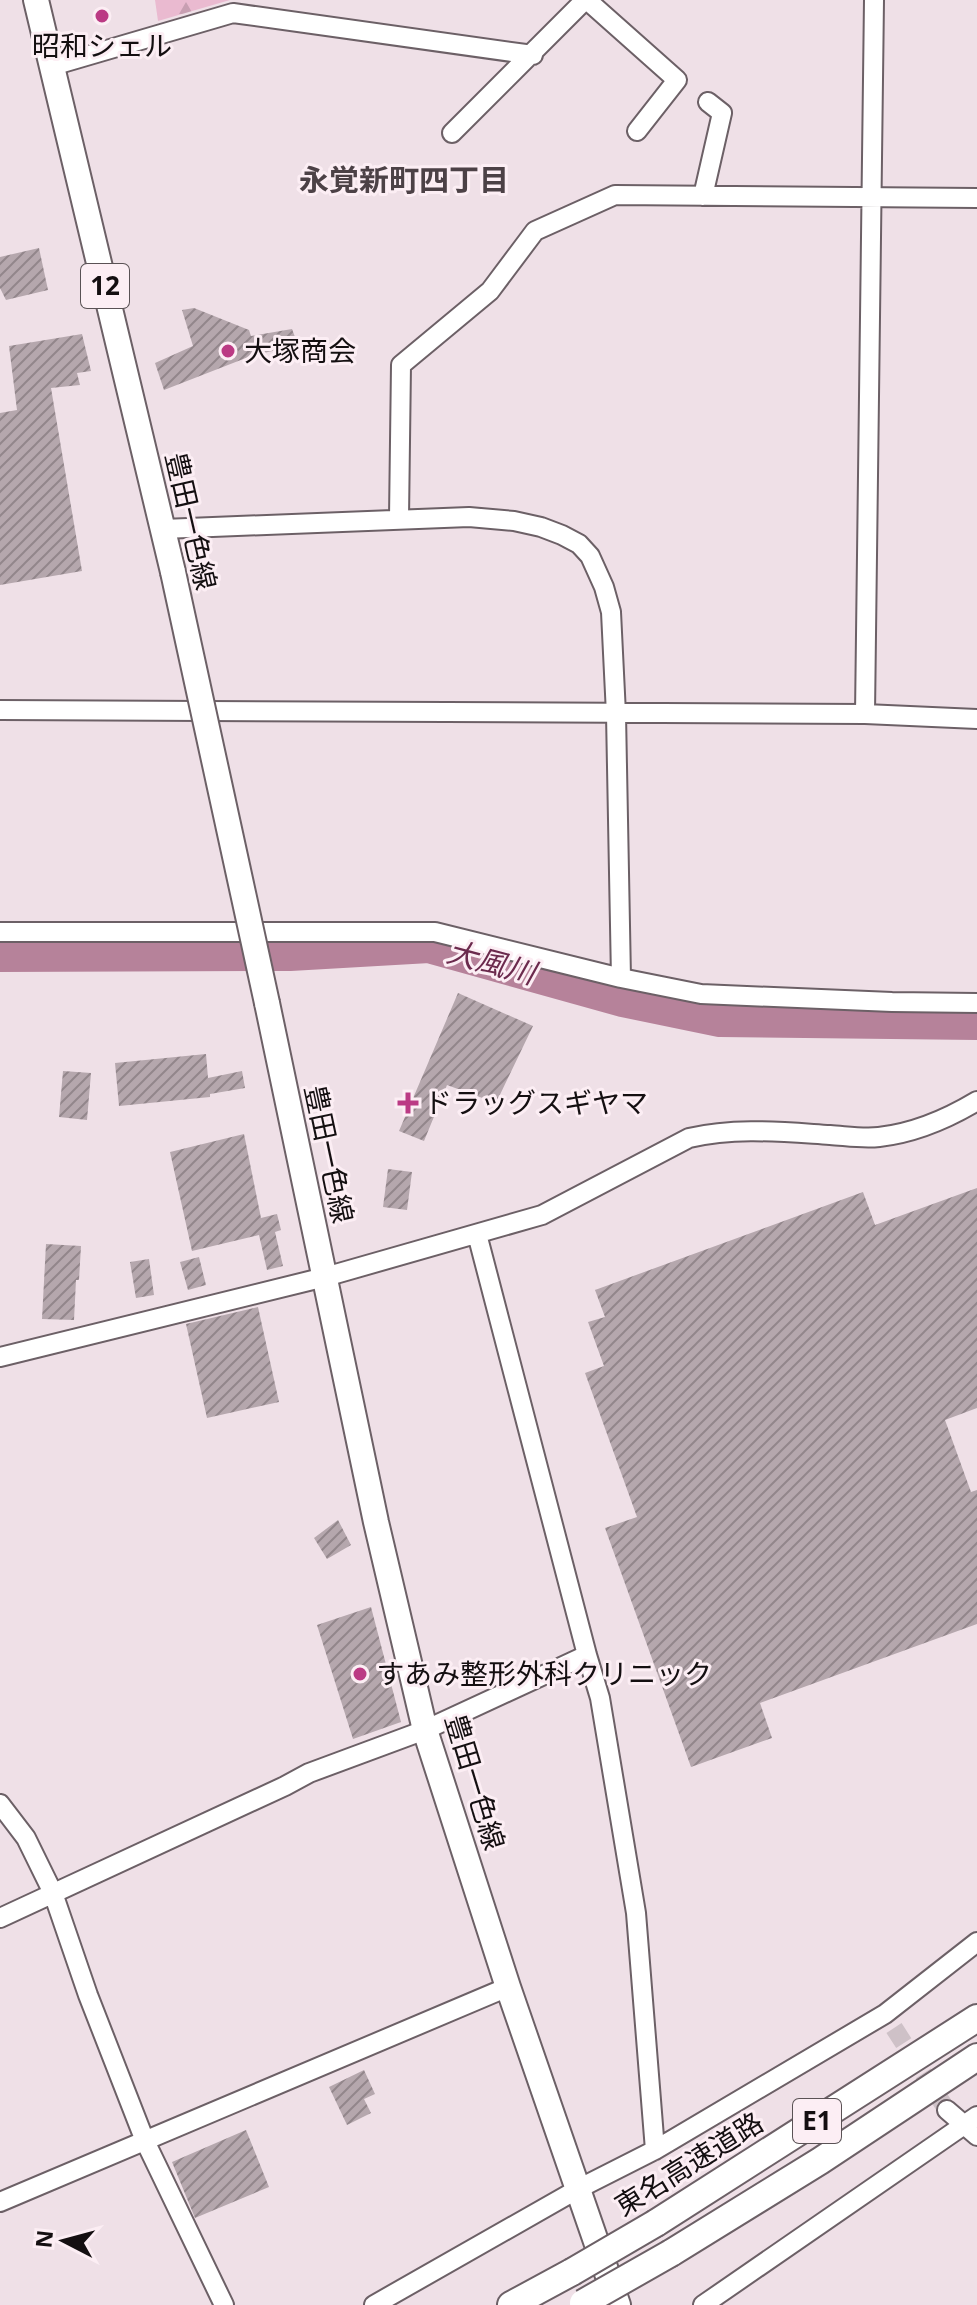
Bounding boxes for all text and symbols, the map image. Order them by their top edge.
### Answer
marker: 昭和シェル [93,7,111,25]
place label: 昭和シェル [32,26,172,64]
district label: 永覚新町四丁目 [299,159,509,200]
road number: 12 [81,264,129,308]
place label: 大塚商会 [244,331,356,369]
marker: 大塚商会 [219,342,237,360]
street label: 豊田一色線 [158,448,226,593]
water label: 大風川 [443,930,543,994]
street label: 豊田一色線 [297,1081,363,1226]
place label: ドラッグスギヤマ [424,1083,648,1121]
marker: ドラッグスギヤマ [399,1094,417,1112]
place label: すあみ整形外科クリニック [376,1654,712,1692]
marker: すあみ整形外科クリニック [351,1665,369,1683]
street label: 豊田一色線 [437,1709,515,1854]
road number: E1 [793,2099,841,2143]
street label: 東名高速道路 [607,2103,770,2224]
north arrow [24,2201,104,2281]
text: N [27,2228,59,2249]

